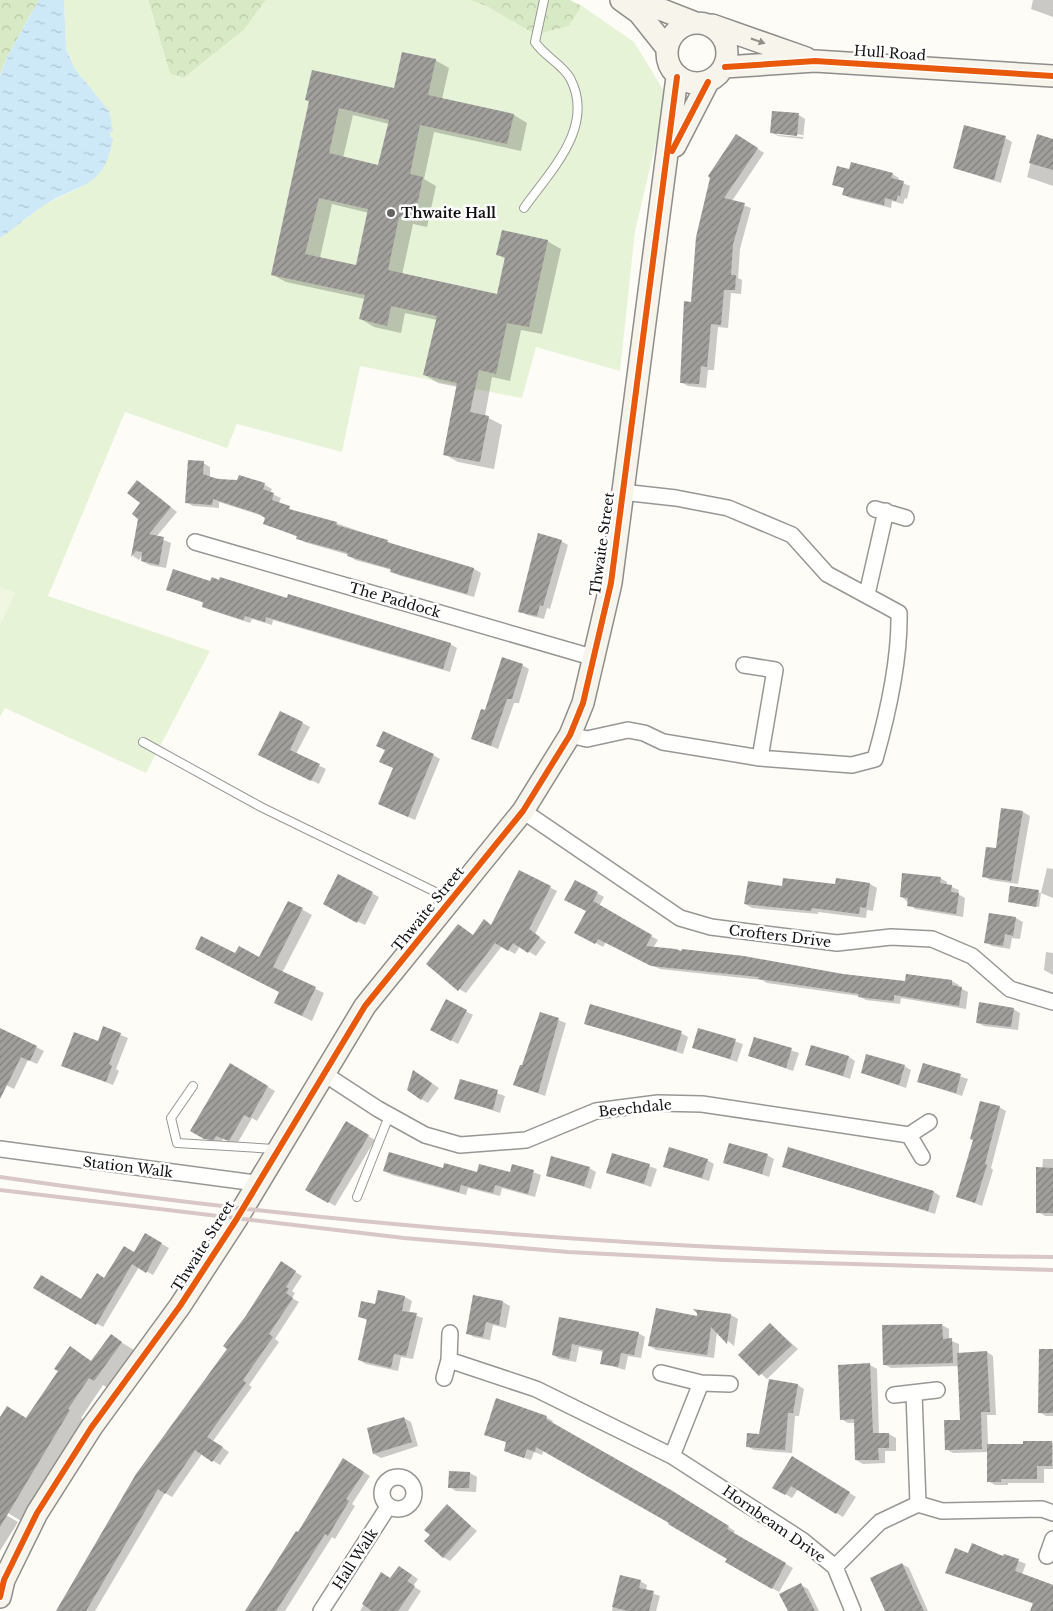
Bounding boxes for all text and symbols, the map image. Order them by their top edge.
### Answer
one-way arrow [751,37,766,45]
street label: Hull Road [853,41,927,65]
place label: Thwaite Hall [401,204,496,222]
marker: Thwaite Hall [385,207,397,219]
street label: Thwaite Street [586,490,618,597]
street label: The Paddock [347,578,443,622]
street label: Thwaite Street [388,862,468,955]
street label: Crofters Drive [728,921,832,951]
street label: Beechdale [597,1095,673,1121]
street label: Station Walk [82,1153,174,1181]
street label: Thwaite Street [168,1196,239,1295]
street label: Hornbeam Drive [719,1482,829,1566]
street label: Hall Walk [329,1525,382,1593]

